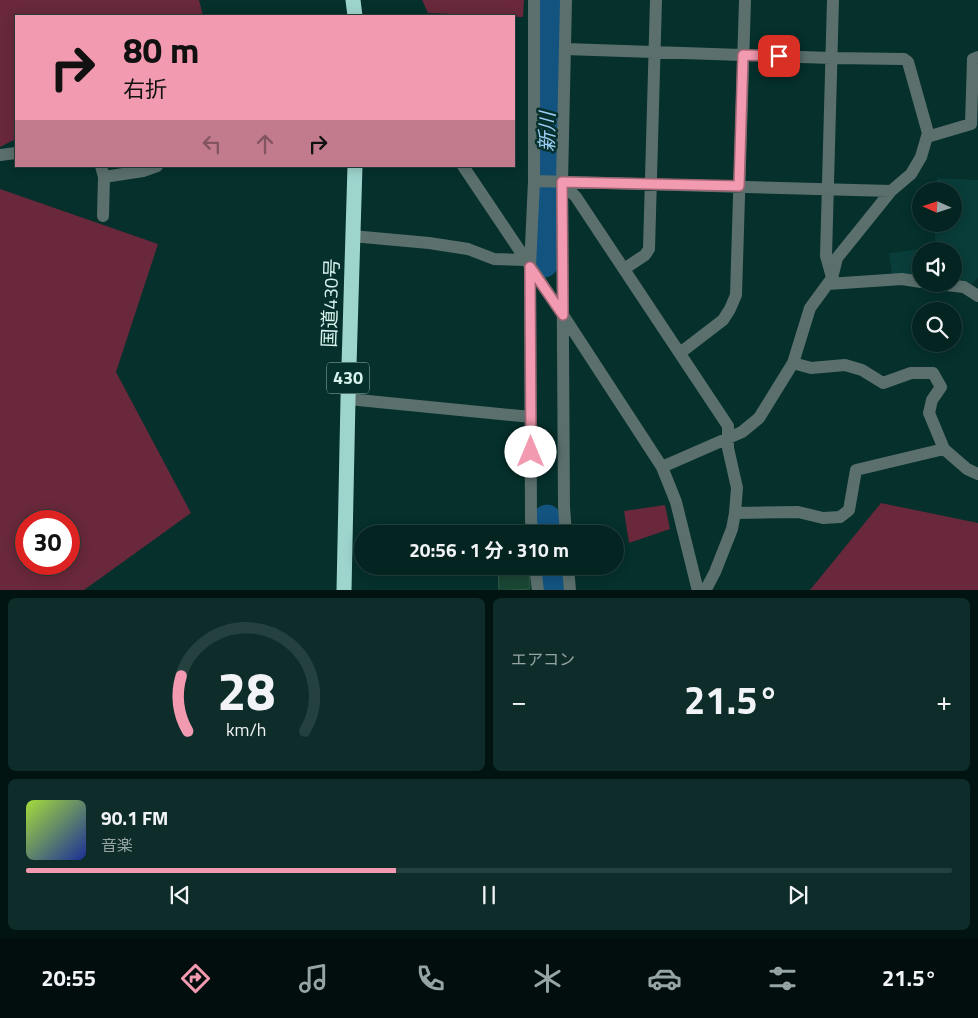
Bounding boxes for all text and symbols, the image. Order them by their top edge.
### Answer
text: 80 m [123,23,199,77]
icon: right [40,35,105,100]
pin [758,35,800,77]
icon: arrive [765,42,793,70]
text: 右折 [123,72,167,106]
water label: 新川 [531,110,562,152]
icon: left [198,130,226,158]
icon: ahead [251,130,279,158]
icon: right [304,130,332,158]
north arrow [912,182,962,232]
map controls [912,182,962,352]
button: sound [912,242,962,292]
street label: 国道430号 [313,258,346,348]
button: search [912,302,962,352]
road number: 430 [327,362,369,393]
position arrow [504,425,556,477]
speed limit sign: 30 [15,510,80,575]
text: 20:56 · 1 分 · 310 m [409,535,569,564]
text: エアコン [511,647,575,671]
text: 28 [217,651,276,730]
text: 21.5° [684,671,779,729]
text: − [511,679,527,722]
text: + [936,679,952,722]
text: km/h [226,716,267,743]
text: 90.1 FM [101,803,168,832]
text: 音楽 [101,833,133,857]
icon: previous [166,881,194,909]
icon: pause [475,881,503,909]
icon: next [784,881,812,909]
text: 20:55 [41,961,96,995]
icon: directions [178,961,213,996]
icon: music [296,961,331,996]
icon: phone [413,961,448,996]
icon: climate [530,961,565,996]
icon: car [647,961,682,996]
icon: filters [765,961,800,996]
text: 21.5° [882,961,937,995]

